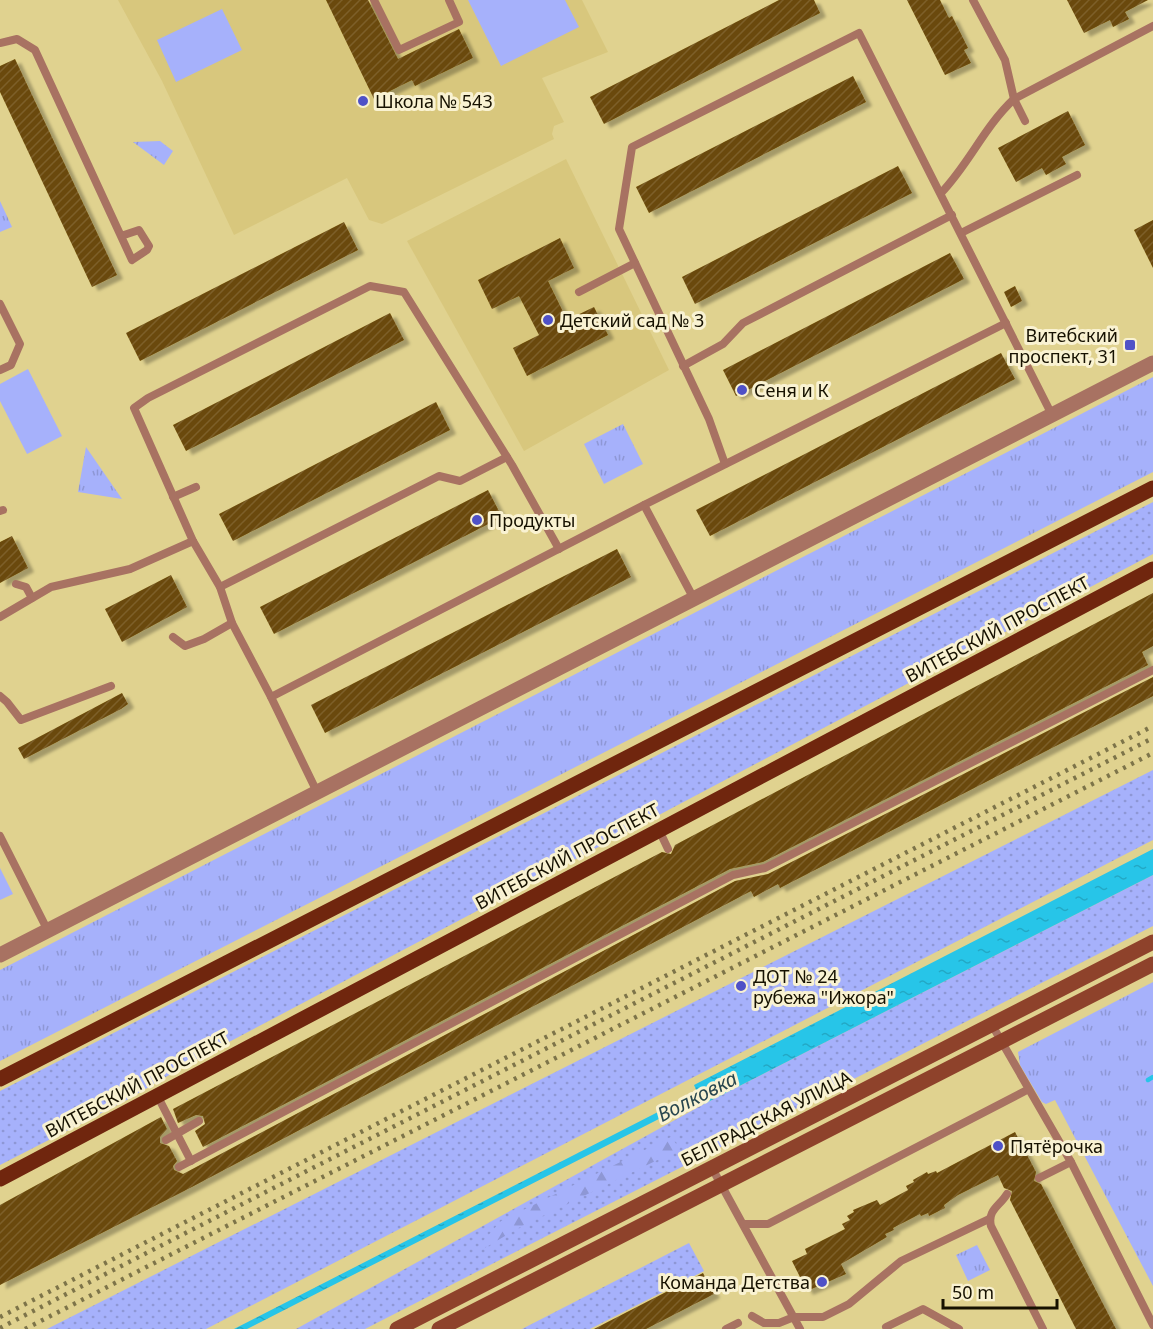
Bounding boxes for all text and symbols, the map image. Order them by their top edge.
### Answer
place label: Школа № 543 [375,89,493,113]
marker: Школа № 543 [356,94,370,108]
place label: Детский сад № 3 [560,308,704,332]
marker: Детский сад № 3 [541,313,555,327]
place label: Витебский проспект, 31 [1008,323,1118,368]
marker: Витебский проспект, 31 [1123,338,1137,352]
place label: Сеня и К [754,378,829,402]
marker: Сеня и К [735,383,749,397]
place label: Продукты [489,508,575,532]
marker: Продукты [470,513,484,527]
street label: ВИТЕБСКИЙ ПРОСПЕКТ [901,570,1093,688]
street label: ВИТЕБСКИЙ ПРОСПЕКТ [471,797,663,915]
place label: ДОТ № 24 рубежа "Ижора" [753,964,894,1009]
marker: ДОТ № 24 рубежа "Ижора" [734,979,748,993]
street label: ВИТЕБСКИЙ ПРОСПЕКТ [41,1025,233,1143]
water label: Волковка [652,1064,742,1128]
street label: БЕЛГРАДСКАЯ УЛИЦА [677,1064,856,1171]
place label: Пятёрочка [1010,1134,1103,1158]
marker: Пятёрочка [991,1139,1005,1153]
place label: Команда Детства [659,1270,810,1294]
scale bar [943,1272,1057,1310]
marker: Команда Детства [815,1275,829,1289]
text: 50 m [952,1280,994,1304]

